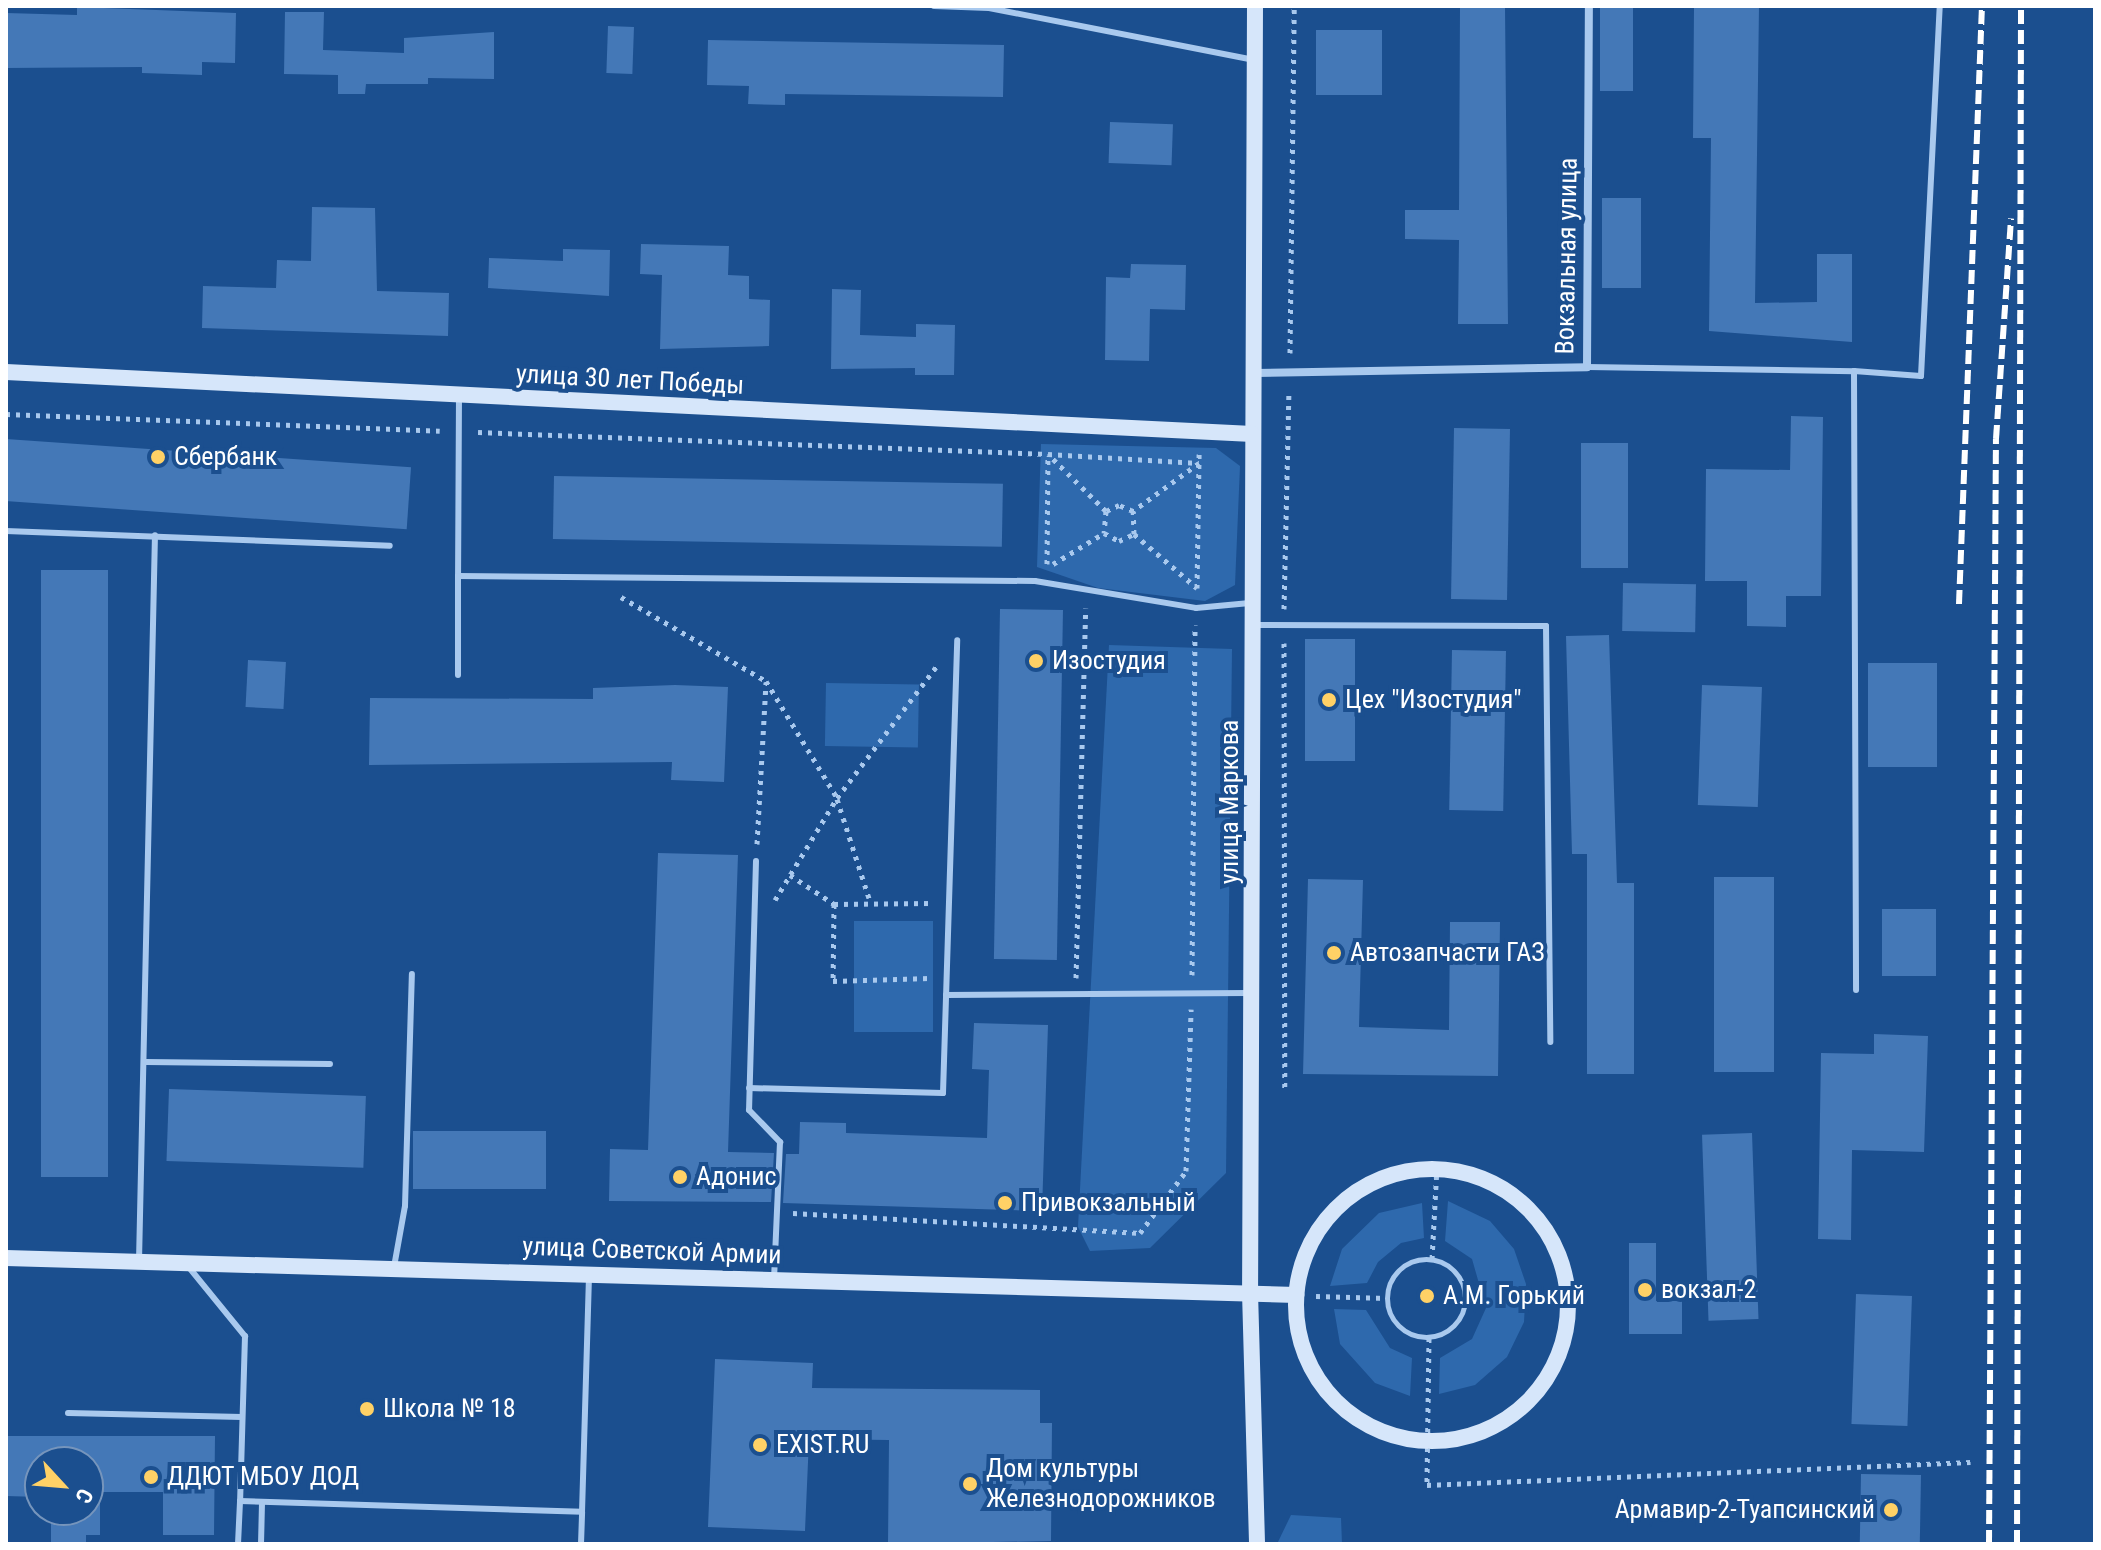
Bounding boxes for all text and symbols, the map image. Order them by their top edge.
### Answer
street label: Вокзальная улица [1550,157,1584,355]
street label: улица 30 лет Победы [515,358,745,402]
place label: Сбербанк [174,441,277,473]
marker: Сбербанк [149,448,167,466]
place label: Изостудия [1052,645,1166,677]
marker: Изостудия [1027,652,1045,670]
place label: Цех "Изостудия" [1345,684,1522,716]
marker: Цех "Изостудия" [1320,691,1338,709]
street label: улица Маркова [1214,720,1246,884]
place label: Автозапчасти ГАЗ [1350,937,1545,969]
marker: Автозапчасти ГАЗ [1325,944,1343,962]
place label: Адонис [696,1161,776,1193]
marker: Адонис [671,1168,689,1186]
place label: Привокзальный [1021,1187,1196,1219]
marker: Привокзальный [996,1194,1014,1212]
street label: улица Советской Армии [522,1231,782,1271]
place label: вокзал-2 [1661,1274,1756,1306]
place label: А.М. Горький [1443,1280,1585,1312]
marker: вокзал-2 [1636,1281,1654,1299]
marker: А.М. Горький [1418,1287,1436,1305]
place label: Школа № 18 [383,1393,516,1425]
marker: Школа № 18 [358,1400,376,1418]
place label: EXIST.RU [776,1429,869,1461]
marker: EXIST.RU [751,1436,769,1454]
north arrow [24,1446,104,1526]
place label: Дом культуры Железнодорожников [986,1453,1216,1514]
place label: ДДЮТ МБОУ ДОД [167,1461,360,1493]
marker: ДДЮТ МБОУ ДОД [142,1468,160,1486]
marker: Дом культуры Железнодорожников [961,1475,979,1493]
text: С [70,1485,98,1507]
place label: Армавир-2-Туапсинский [1615,1494,1875,1526]
marker: Армавир-2-Туапсинский [1882,1501,1900,1519]

